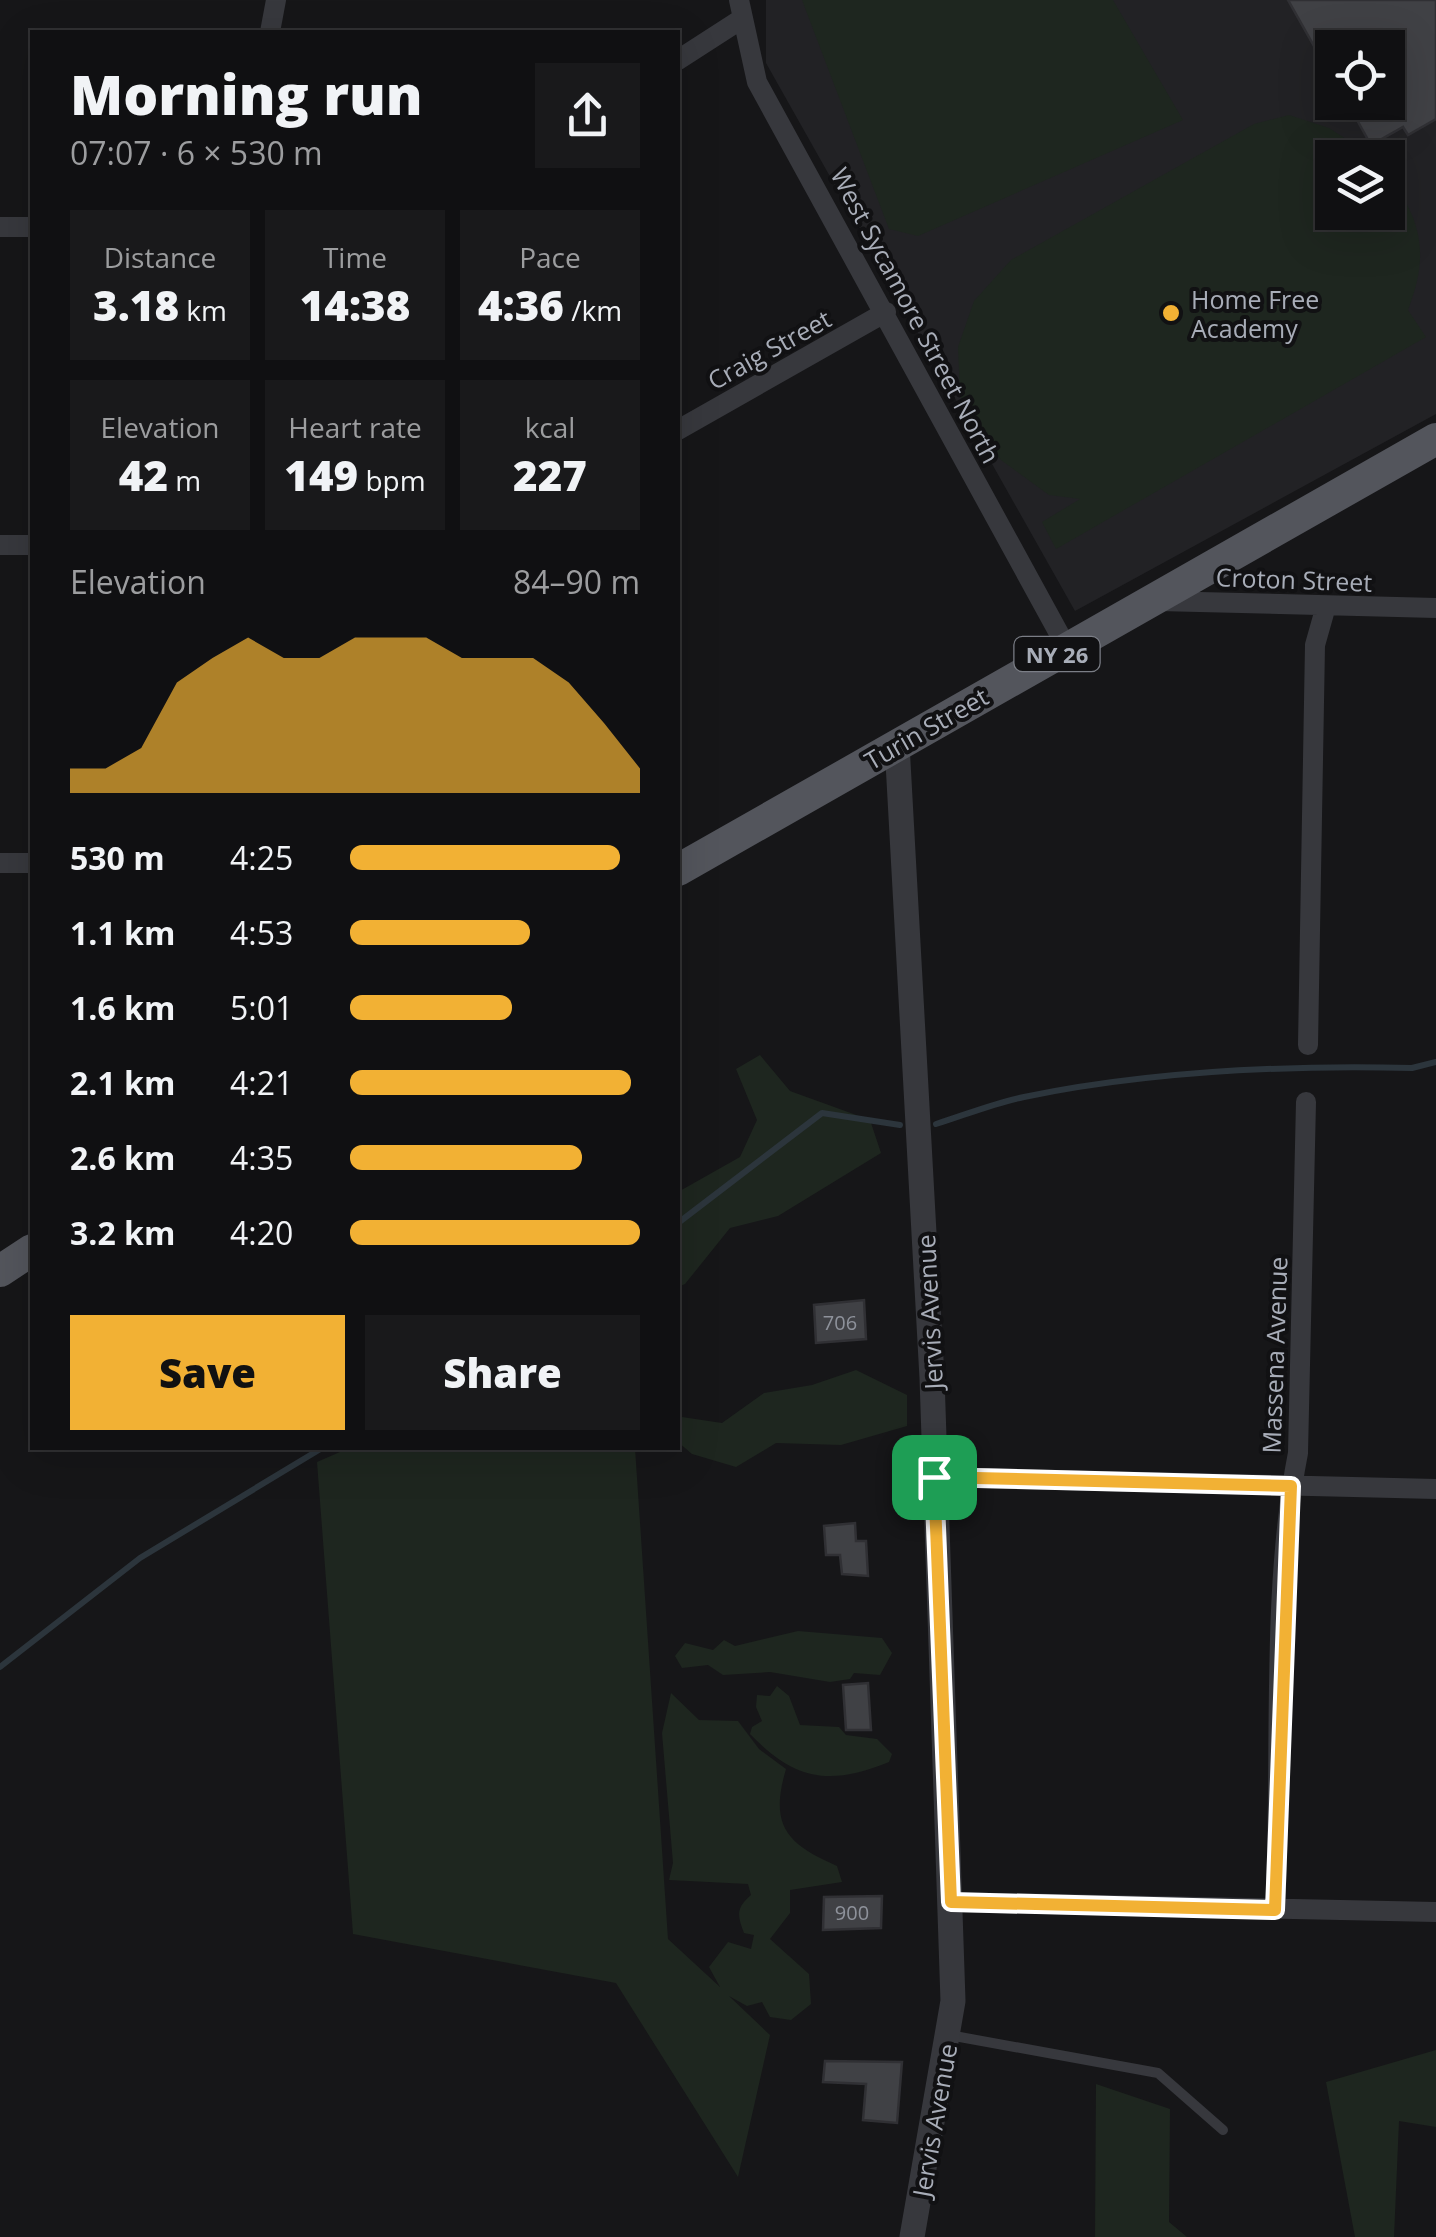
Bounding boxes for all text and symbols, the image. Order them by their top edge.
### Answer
map controls [1315,30,1405,230]
button: locate [1315,30,1405,120]
text: Morning run [70,56,423,131]
button: share [535,63,640,168]
text: 07:07 · 6 × 530 m [70,131,323,174]
button: layers [1315,140,1405,230]
street label: West Sycamore Street North [823,161,1009,469]
text: Distance [104,238,216,276]
text: Time [323,238,387,276]
text: Pace [519,238,581,276]
text: 3.18 [93,276,179,333]
text: 14:38 [300,276,410,333]
text: 4:36 [478,276,564,333]
place label: Home Free Academy [1191,282,1319,345]
text: km [179,291,227,329]
text: /km [564,291,622,329]
street label: Craig Street [701,301,837,397]
marker: Home Free Academy [1160,302,1182,324]
text: Elevation [101,408,219,446]
text: Heart rate [288,408,422,446]
text: kcal [525,408,575,446]
text: 42 [119,446,168,503]
text: 149 [284,446,358,503]
text: 227 [513,446,587,503]
text: m [168,461,201,499]
text: bpm [358,461,426,499]
street label: Croton Street [1215,559,1373,599]
text: Elevation [70,560,206,603]
text: 84–90 m [513,560,640,603]
road number: NY 26 [1014,637,1100,671]
street label: Turin Street [858,679,994,777]
text: 530 m [70,836,165,879]
text: 4:25 [230,836,293,879]
text: 1.1 km [70,911,175,954]
text: 4:53 [230,911,293,954]
text: 1.6 km [70,986,175,1029]
text: 5:01 [230,986,293,1029]
text: 2.1 km [70,1061,175,1104]
text: 4:21 [230,1061,293,1104]
text: 2.6 km [70,1136,175,1179]
text: 4:35 [230,1136,293,1179]
text: 3.2 km [70,1211,175,1254]
text: 4:20 [230,1211,293,1254]
street label: Jervis Avenue [908,1234,950,1392]
street label: Massena Avenue [1254,1256,1294,1454]
house number: 706 [823,1309,857,1336]
button: Save [70,1315,345,1430]
button: Share [365,1315,640,1430]
pin [892,1435,977,1520]
icon: arrive [907,1450,962,1505]
house number: 900 [835,1899,869,1926]
street label: Jervis Avenue [903,2041,964,2201]

